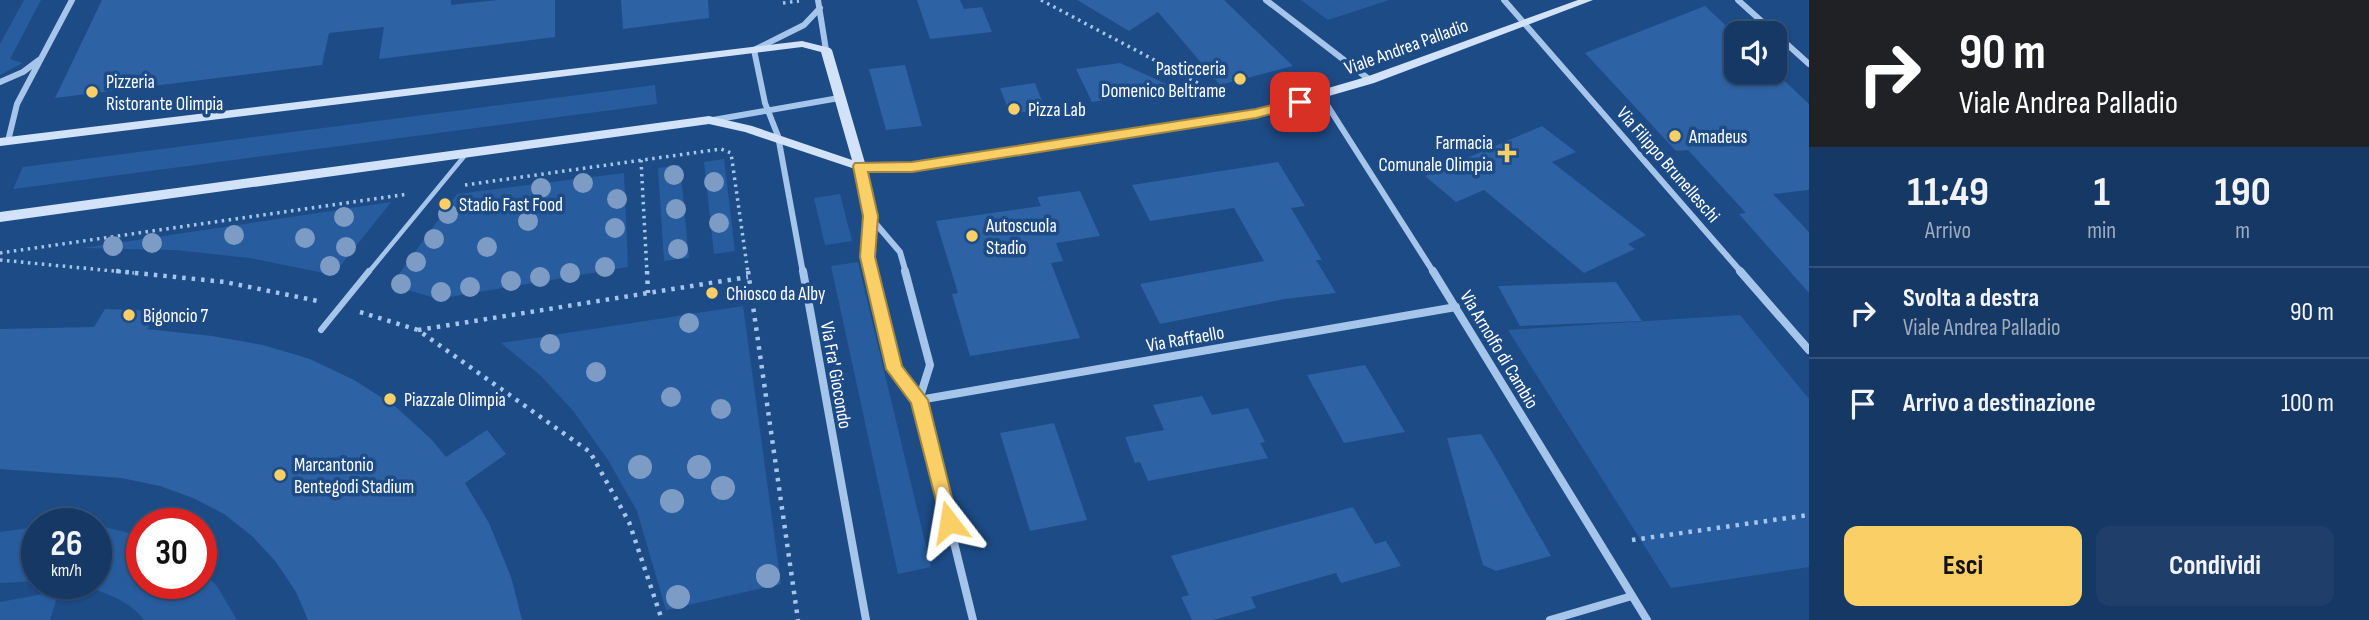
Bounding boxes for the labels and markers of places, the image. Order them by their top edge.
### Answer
place label: Pasticceria Domenico Beltrame [1101,58,1226,103]
place label: Pizzeria Ristorante Olimpia [106,71,223,116]
marker: Pasticceria Domenico Beltrame [1232,71,1248,87]
pin [1270,72,1330,132]
marker: Pizzeria Ristorante Olimpia [84,84,100,100]
place label: Pizza Lab [1028,99,1086,122]
marker: Pizza Lab [1006,101,1022,117]
place label: Amadeus [1688,126,1748,149]
marker: Amadeus [1667,128,1683,144]
place label: Farmacia Comunale Olimpia [1379,132,1493,177]
marker: Farmacia Comunale Olimpia [1499,145,1515,161]
place label: Stadio Fast Food [459,194,563,217]
marker: Stadio Fast Food [437,196,453,212]
place label: Autoscuola Stadio [985,215,1057,260]
marker: Autoscuola Stadio [964,228,980,244]
place label: Chiosco da Alby [726,283,826,306]
marker: Chiosco da Alby [704,285,720,301]
place label: Bigoncio 7 [143,305,209,328]
marker: Bigoncio 7 [121,307,137,323]
place label: Piazzale Olimpia [404,389,506,412]
marker: Piazzale Olimpia [382,391,398,407]
place label: Marcantonio Bentegodi Stadium [294,454,414,499]
marker: Marcantonio Bentegodi Stadium [272,467,288,483]

